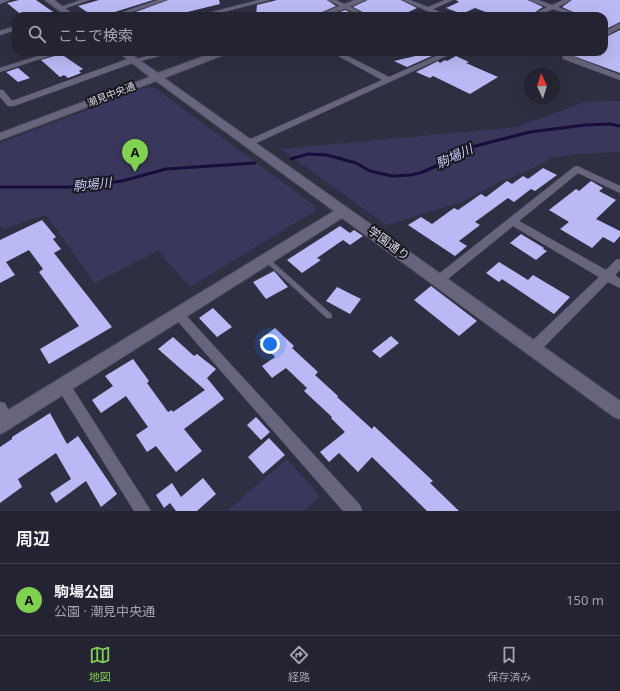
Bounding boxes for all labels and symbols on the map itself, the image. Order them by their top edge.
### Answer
north arrow [524,68,560,104]
street label: 潮見中央通 [85,79,137,109]
pin: A [122,139,148,172]
water label: 駒場川 [433,139,477,172]
water label: 駒場川 [72,173,114,195]
street label: 学園通り [365,222,413,264]
your location [260,334,280,354]

